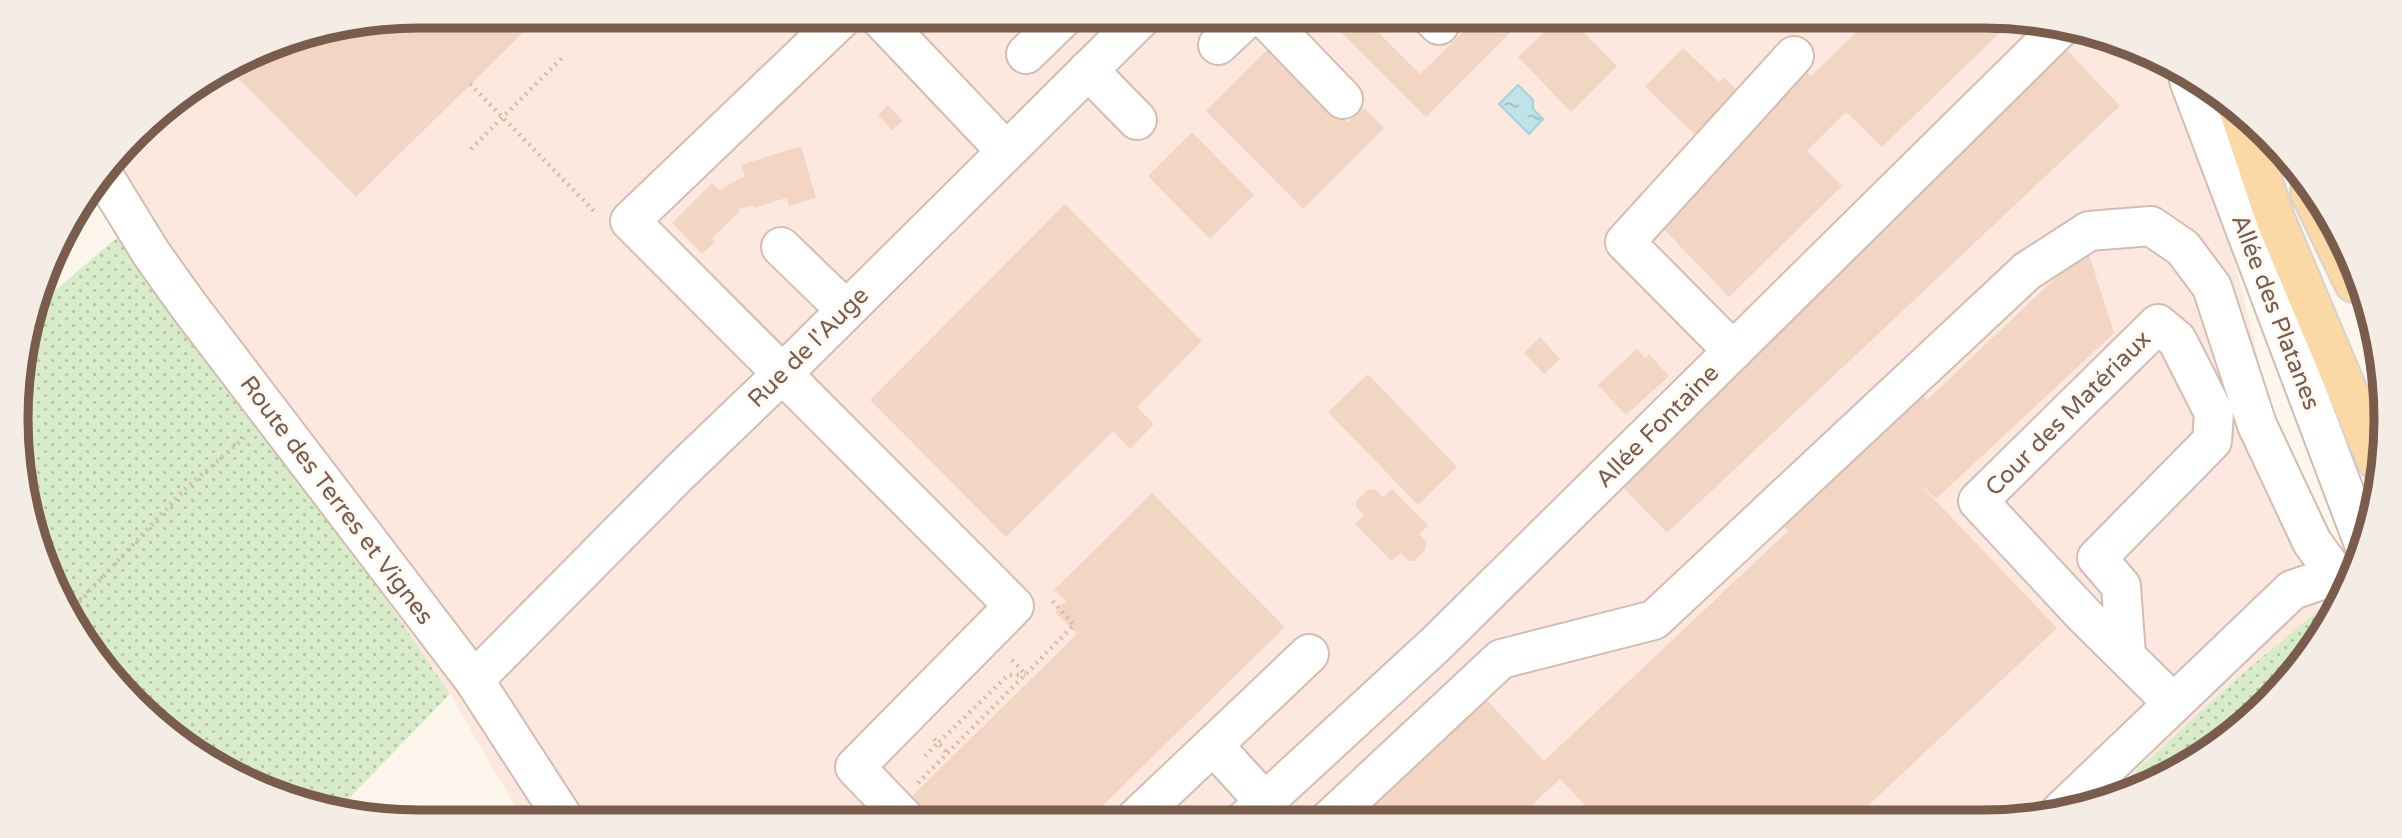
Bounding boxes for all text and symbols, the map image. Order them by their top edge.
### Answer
street label: Allée des Platanes [2225,210,2326,414]
street label: Rue de l'Auge [742,281,875,414]
street label: Cour des Matériaux [1980,325,2157,502]
street label: Allée Fontaine [1590,359,1725,494]
street label: Route des Terres et Vignes [234,370,440,630]

